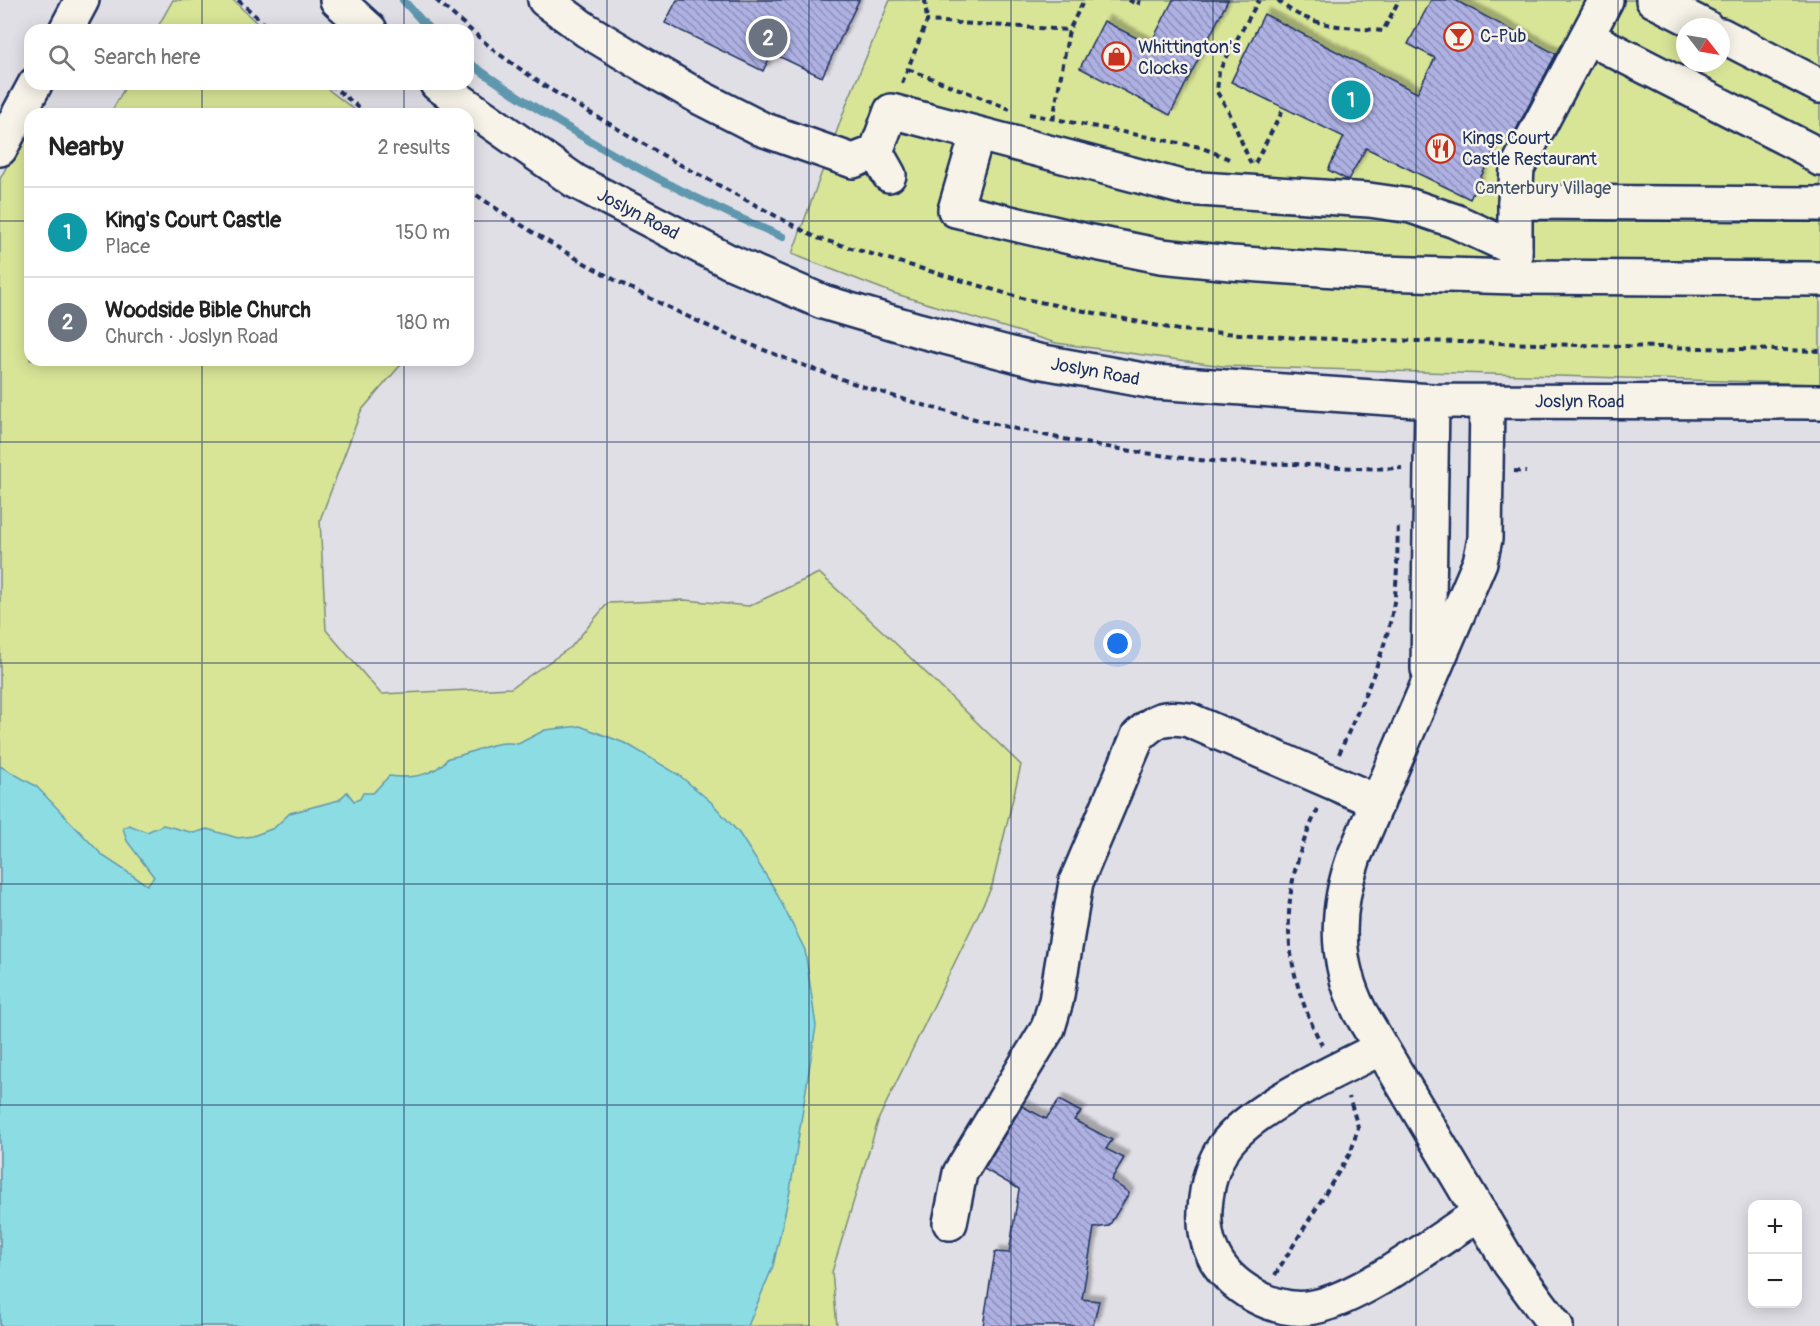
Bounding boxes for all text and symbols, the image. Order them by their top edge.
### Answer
pin: 2 [748,15,788,60]
north arrow [1676,18,1730,72]
bar icon: C-Pub [1443,20,1475,52]
search box [24,24,474,90]
place label: C-Pub [1480,25,1526,48]
place label: Whittington's Clocks [1138,36,1241,80]
icon: search [45,41,78,74]
shop icon: Whittington's Clocks [1101,41,1133,73]
text: Search here [93,43,200,71]
pin: 1 [1332,78,1370,122]
place label: Kings Court Castle Restaurant [1462,127,1598,171]
text: Nearby [48,131,124,163]
restaurant icon: Kings Court Castle Restaurant [1425,132,1457,164]
text: 2 results [378,135,450,160]
park label: Canterbury Village [1475,177,1611,200]
street label: Joslyn Road [593,183,683,245]
text: King's Court Castle [105,206,281,234]
text: 1 [64,220,71,245]
text: 150 m [396,220,450,245]
text: Place [105,234,150,259]
text: Woodside Bible Church [105,296,311,324]
text: 2 [62,310,73,335]
text: 180 m [396,310,450,335]
text: Church · Joslyn Road [105,324,278,349]
street label: Joslyn Road [1049,352,1141,391]
street label: Joslyn Road [1535,390,1625,413]
your location [1103,629,1132,658]
map controls [1748,1200,1802,1308]
button: + [1748,1200,1802,1254]
button: − [1748,1254,1802,1308]

